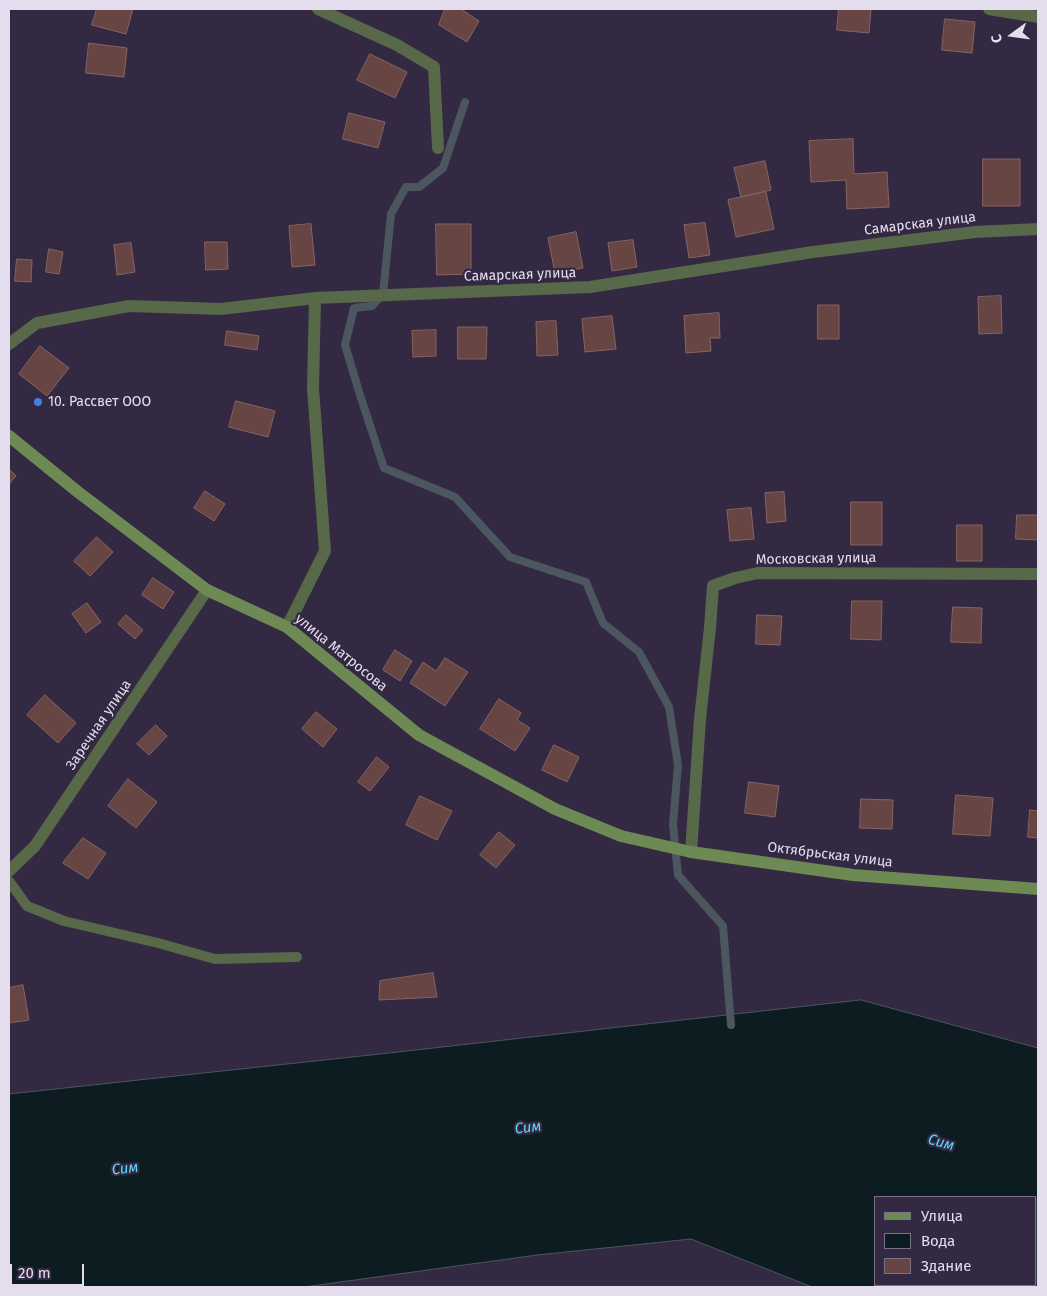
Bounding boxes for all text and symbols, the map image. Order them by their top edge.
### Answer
north arrow [987,10,1037,60]
text: С [988,33,1006,45]
street label: Самарская улица [863,209,977,239]
street label: Самарская улица [464,265,576,285]
place label: 10. Рассвет ООО [48,394,151,410]
marker: 10. Рассвет ООО [32,396,44,408]
street label: Московская улица [756,550,876,568]
street label: улица Матросова [292,611,390,695]
street label: Заречная улица [63,677,135,773]
street label: Октябрьская улица [766,839,894,871]
water label: Сим [514,1118,542,1138]
water label: Сим [926,1131,956,1155]
water label: Сим [111,1159,139,1179]
legend [874,1196,1037,1286]
text: Улица [921,1207,963,1225]
text: Вода [921,1232,955,1250]
scale bar [12,1254,86,1286]
text: Здание [921,1257,971,1275]
text: 20 m [18,1264,51,1282]

